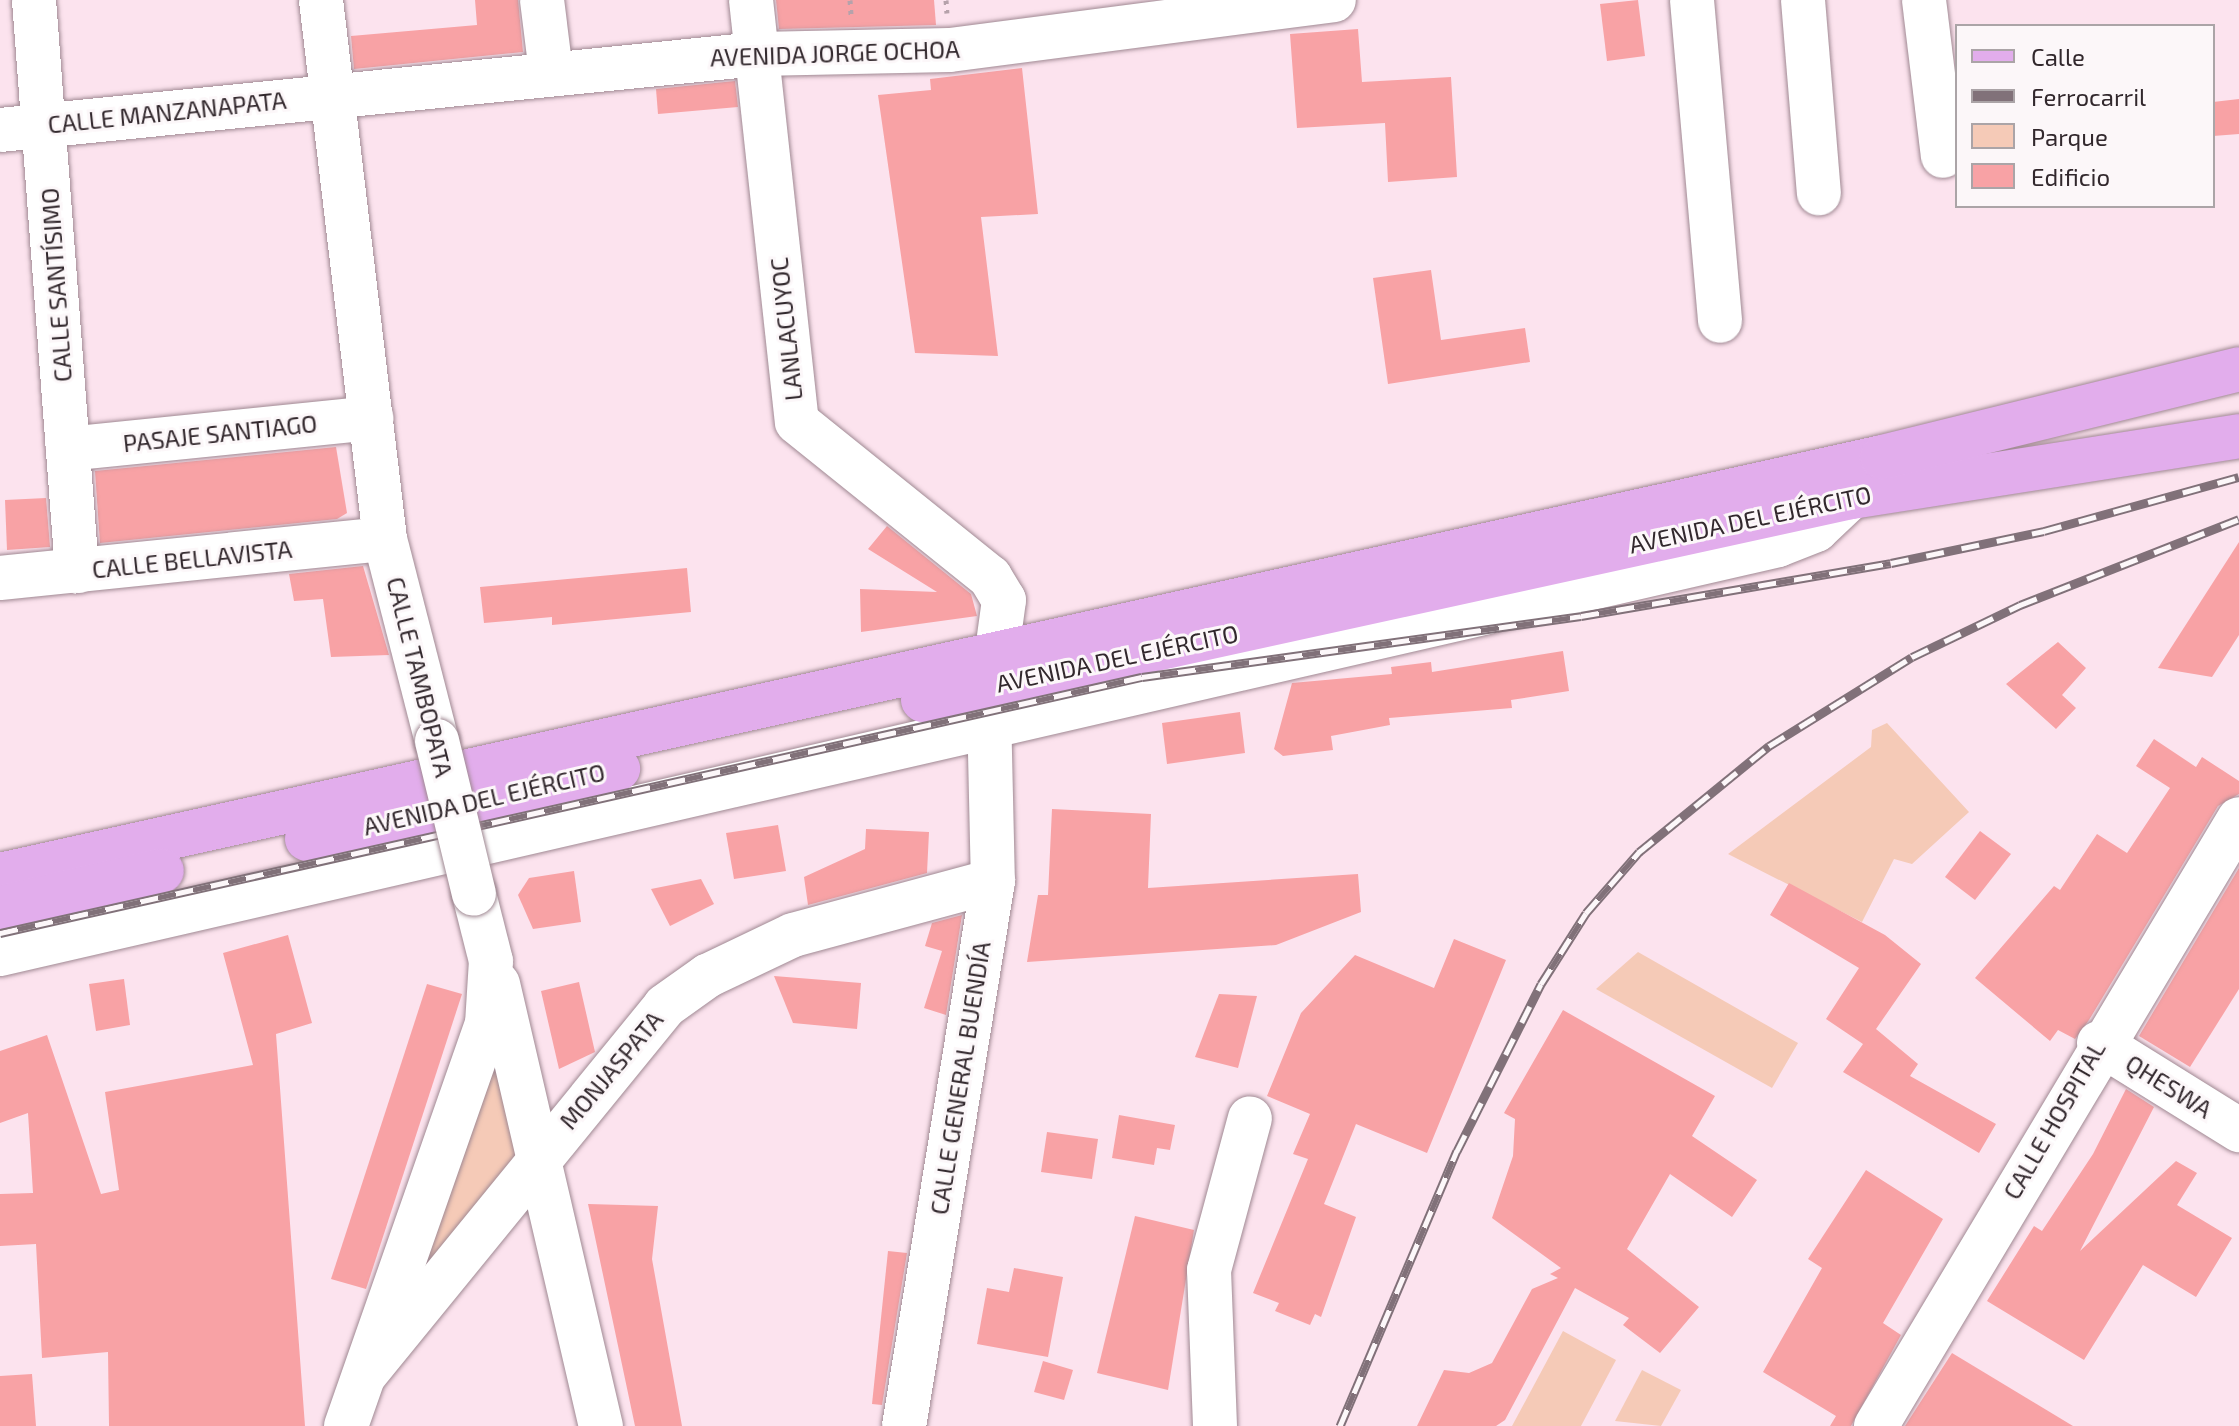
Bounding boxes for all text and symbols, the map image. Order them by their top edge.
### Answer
legend [1955,24,2215,208]
street label: AVENIDA JORGE OCHOA [709,34,961,72]
text: Calle [2031,42,2085,71]
text: Ferrocarril [2031,82,2146,111]
street label: CALLE MANZANAPATA [46,85,288,139]
text: Parque [2031,122,2108,151]
text: Edificio [2031,162,2110,191]
street label: CALLE SANTÍSIMO [35,187,77,383]
street label: LANLACUYOC [764,256,808,402]
street label: PASAJE SANTIAGO [121,408,319,458]
street label: AVENIDA DEL EJÉRCITO [1626,479,1874,559]
street label: CALLE BELLAVISTA [91,534,293,584]
street label: CALLE TAMBOPATA [381,574,459,780]
street label: AVENIDA DEL EJÉRCITO [993,618,1241,698]
street label: AVENIDA DEL EJÉRCITO [360,757,608,841]
street label: CALLE GENERAL BUENDÍA [924,939,996,1217]
street label: MONJASPATA [553,1005,669,1135]
street label: CALLE HOSPITAL [1997,1036,2111,1204]
street label: QHESWA [2121,1048,2217,1124]

